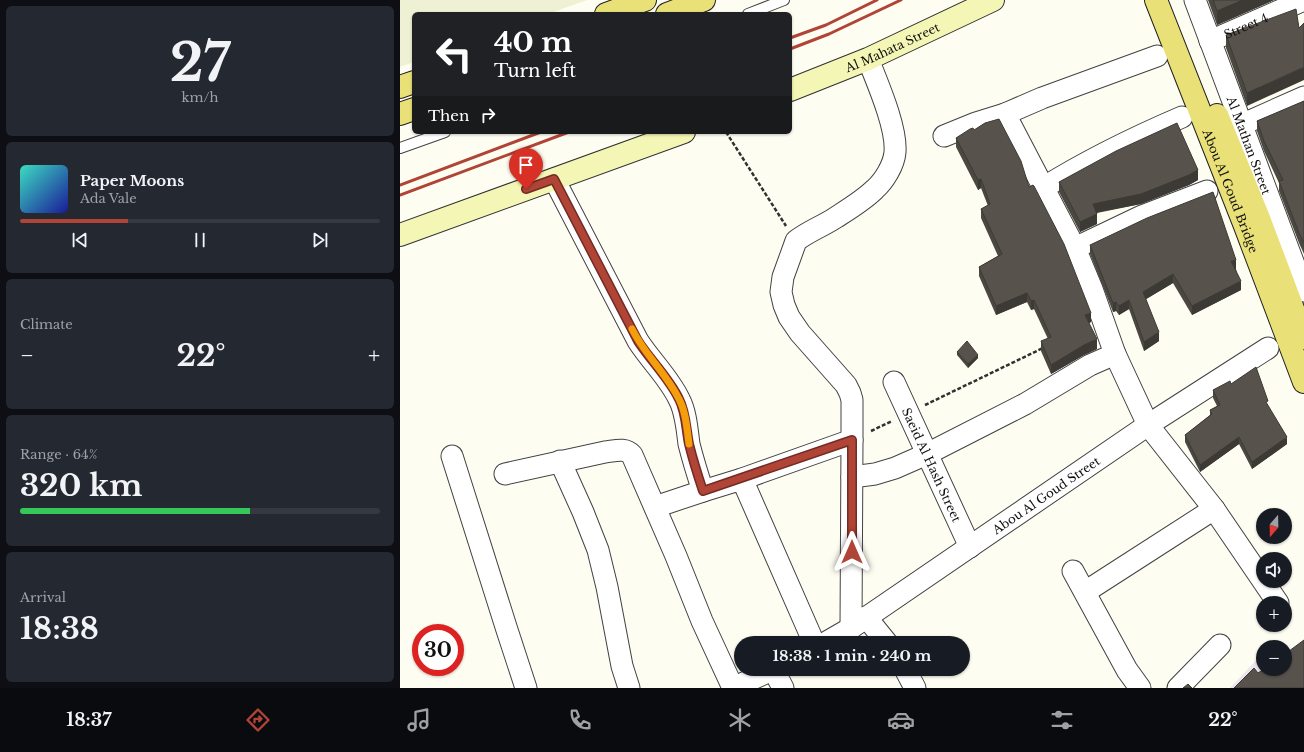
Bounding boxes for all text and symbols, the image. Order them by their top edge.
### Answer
street label: Street 4 [1221,9,1270,42]
street label: Al Mahata Street [842,19,942,75]
text: 40 m [494,25,572,60]
icon: left [428,28,480,80]
text: 27 [170,31,230,95]
text: Turn left [494,60,576,82]
text: km/h [182,89,218,106]
street label: Al Mathan Street [1224,93,1275,197]
icon: right [477,104,499,126]
text: Then [428,106,469,125]
street label: Abou Al Goud Bridge [1200,126,1262,255]
pin [509,148,543,189]
icon: arrive [515,154,537,176]
text: Paper Moons [80,171,184,190]
text: Ada Vale [80,190,137,207]
icon: previous [69,229,91,251]
icon: pause [189,229,211,251]
icon: next [309,229,331,251]
text: Climate [20,316,73,333]
text: 22° [176,337,225,374]
text: − [20,342,34,369]
text: + [368,342,380,369]
street label: Saeid Al Hash Street [899,405,965,525]
text: Range · 64% [20,446,97,463]
street label: Abou Al Goud Street [988,453,1103,537]
text: 320 km [20,467,142,504]
north arrow [1256,508,1292,544]
map controls [1256,508,1292,676]
position arrow [831,531,873,573]
button: sound [1256,552,1292,588]
text: Arrival [20,589,66,606]
button: + [1256,596,1292,632]
text: 18:38 [20,610,99,647]
speed limit sign: 30 [412,624,464,676]
button: − [1256,640,1292,676]
text: 18:38 · 1 min · 240 m [773,646,931,665]
icon: directions [244,706,272,734]
icon: music [405,706,433,734]
icon: phone [566,706,594,734]
icon: climate [726,706,754,734]
icon: car [887,706,915,734]
icon: filters [1048,706,1076,734]
text: 18:37 [66,709,111,731]
text: 22° [1208,709,1238,731]

